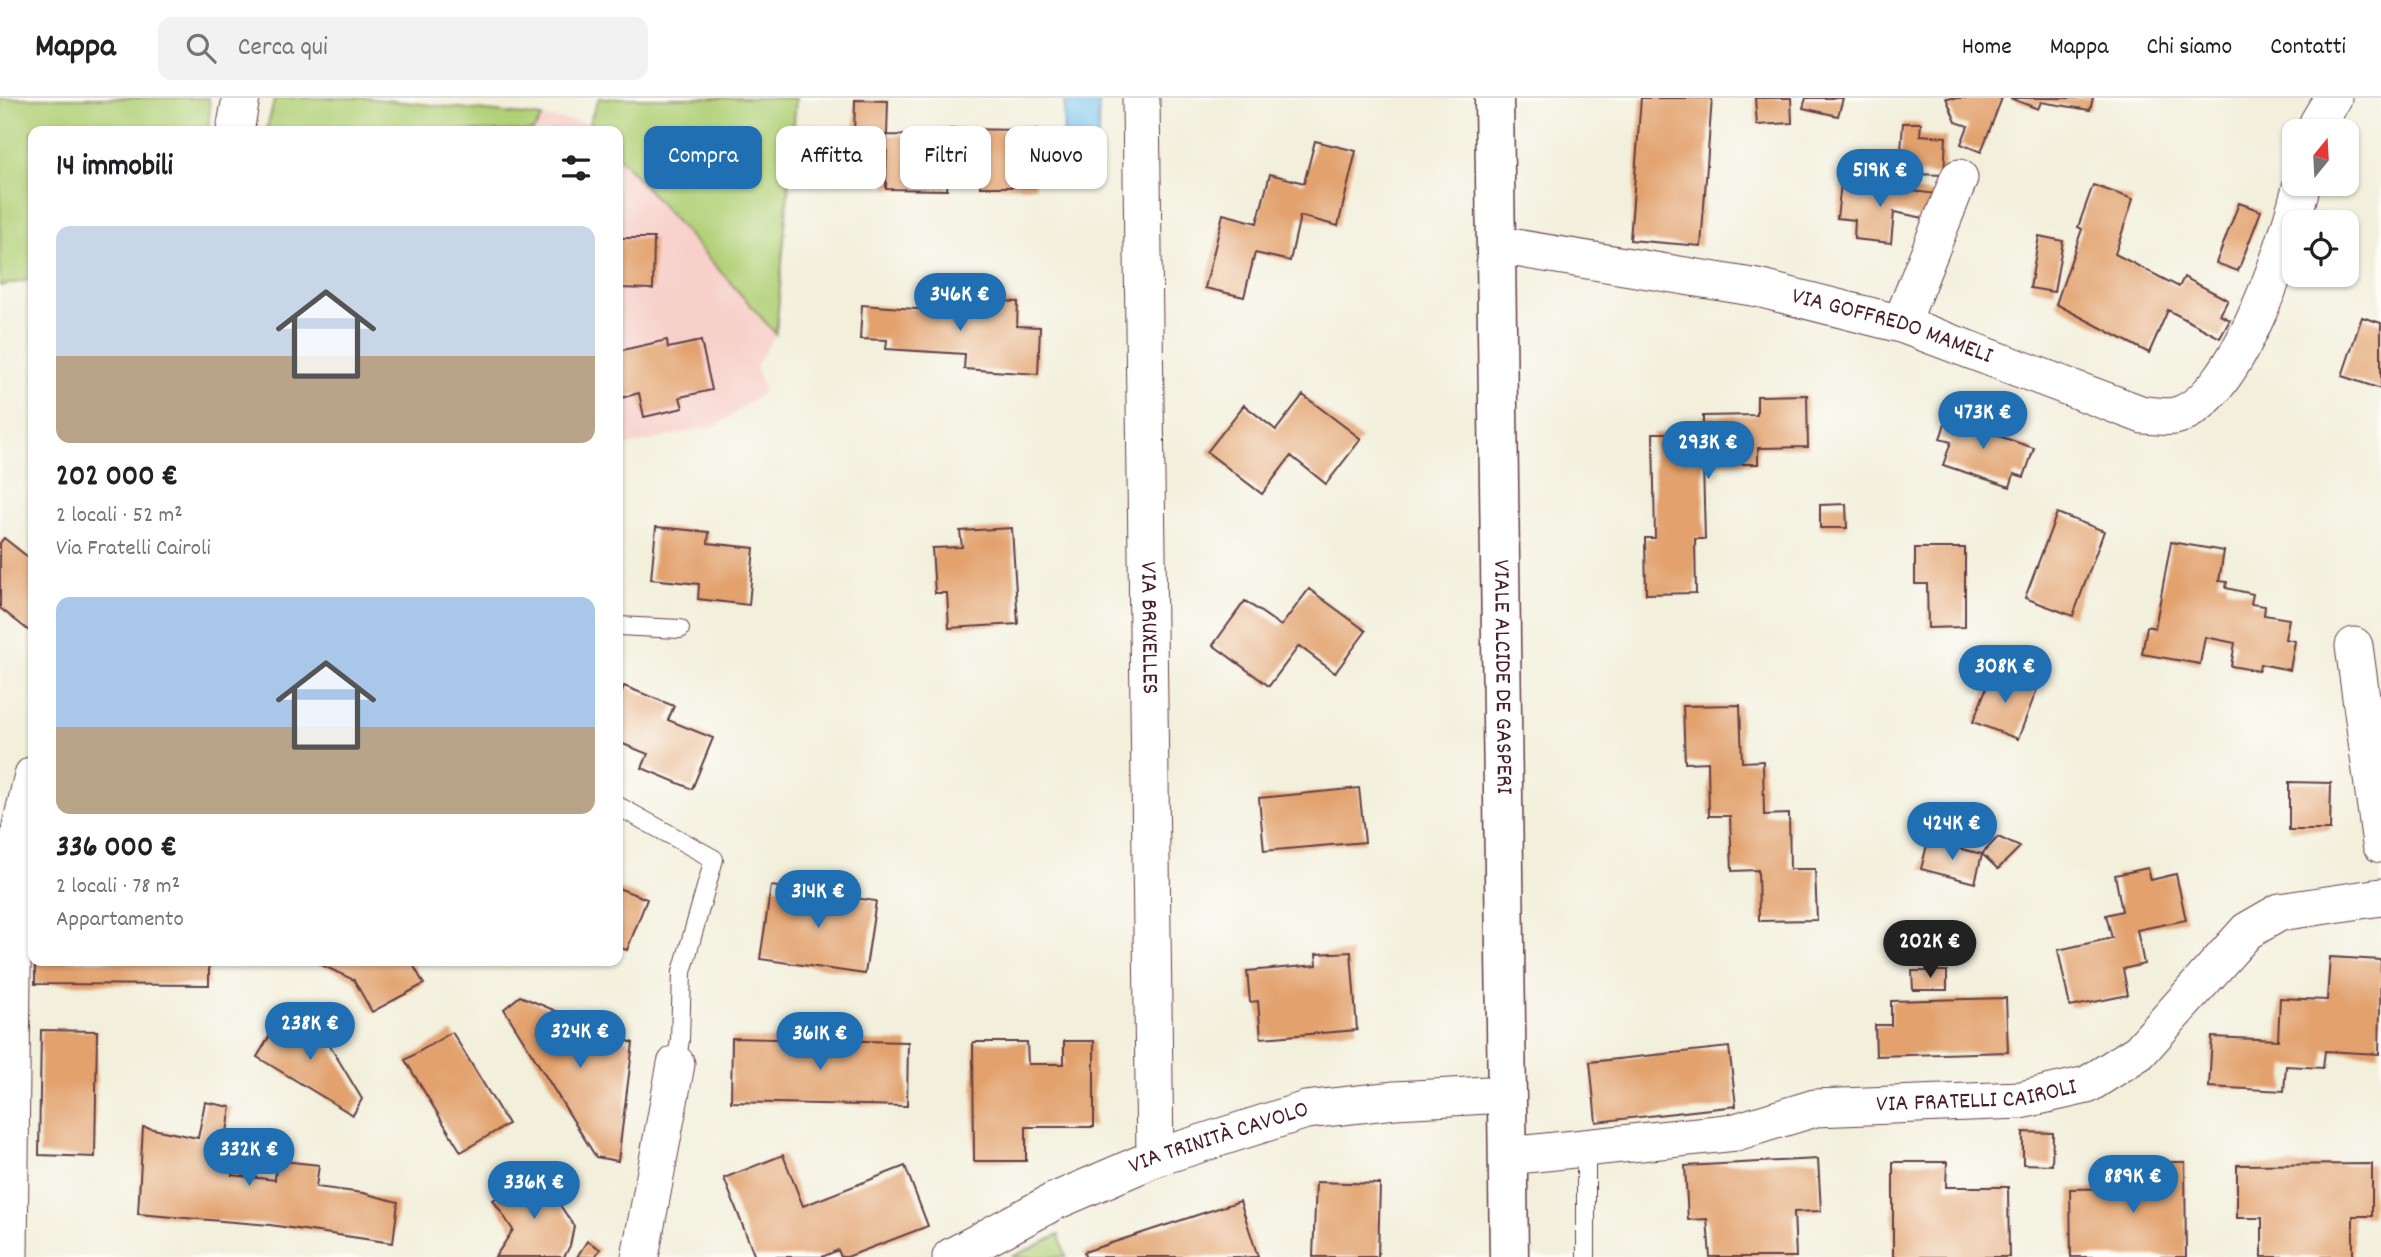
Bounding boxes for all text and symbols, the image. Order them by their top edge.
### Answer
search box [158,17,648,80]
text: Mappa [35,25,116,72]
icon: search [182,29,220,67]
text: Cerca qui [238,30,328,67]
text: Home [1962,31,2012,65]
text: Mappa [2050,31,2109,65]
text: Chi siamo [2147,31,2232,65]
text: Contatti [2270,31,2346,65]
north arrow [2282,119,2359,196]
map controls [2282,119,2359,287]
chip: Compra [644,126,762,189]
chip: Affitta [776,126,886,189]
chip: Filtri [900,126,991,189]
chip: Nuovo [1005,126,1107,189]
text: 14 immobili [56,147,173,190]
icon: filters [557,149,595,187]
pin: 519K € [1823,150,1937,209]
text: 519K € [1853,155,1907,188]
button: locate [2282,210,2359,287]
icon: home [263,271,389,397]
pin: 346K € [903,274,1017,333]
text: 346K € [930,279,990,312]
street label: VIA GOFFREDO MAMELI [1788,280,1998,374]
pin: 473K € [1926,392,2040,451]
text: 473K € [1954,397,2012,430]
pin: 293K € [1651,422,1765,481]
text: 293K € [1678,427,1738,460]
text: 202 000 € [56,457,178,500]
text: 2 locali · 52 m² [56,500,183,533]
text: Via Fratelli Cairoli [56,533,211,566]
street label: VIALE ALCIDE DE GASPERI [1483,559,1520,795]
street label: VIA BRUXELLES [1130,561,1166,695]
icon: home [263,642,389,768]
pin: 308K € [1948,646,2062,705]
text: 308K € [1975,651,2035,684]
pin: 424K € [1895,802,2009,862]
text: 424K € [1923,808,1981,841]
text: 336 000 € [56,828,177,871]
pin: 314K € [761,870,875,930]
text: 2 locali · 78 m² [56,871,180,904]
text: 314K € [791,876,845,909]
text: Appartamento [56,904,184,937]
pin: 202K € [1873,920,1987,980]
text: 202K € [1899,926,1961,959]
pin: 238K € [253,1002,367,1062]
text: 238K € [281,1008,339,1041]
pin: 324K € [523,1010,637,1070]
pin: 361K € [763,1012,877,1072]
text: 324K € [551,1016,609,1049]
text: 361K € [792,1018,848,1051]
street label: VIA FRATELLI CAIROLI [1876,1071,2081,1123]
street label: VIA TRINITÀ CAVOLO [1124,1093,1313,1184]
pin: 332K € [192,1128,306,1188]
text: 332K € [219,1134,279,1167]
pin: 889K € [2076,1156,2190,1215]
text: 889K € [2104,1161,2162,1194]
pin: 336K € [477,1162,591,1221]
text: 336K € [504,1167,564,1200]

